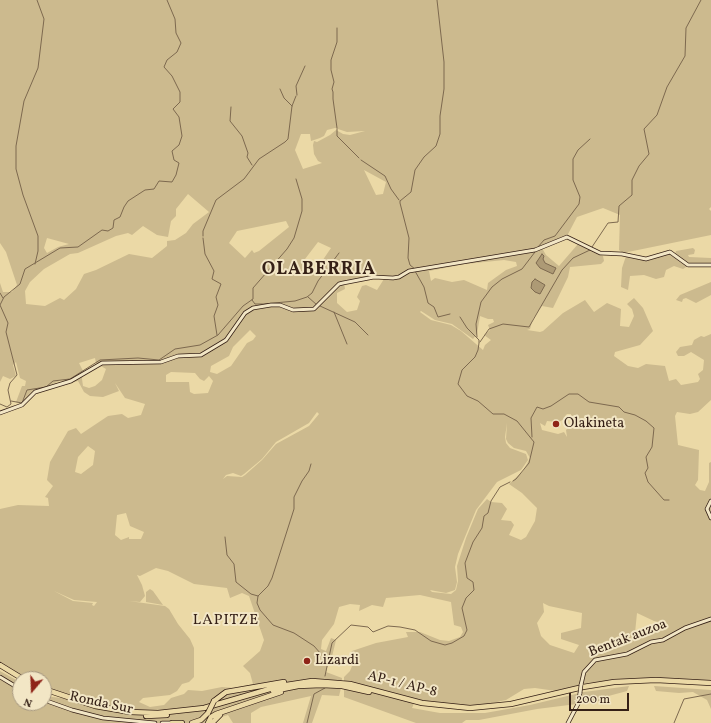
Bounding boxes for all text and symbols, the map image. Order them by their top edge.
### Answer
district label: OLABERRIA [262,260,376,282]
place label: Olakineta [564,416,624,432]
marker: Olakineta [551,419,561,429]
district label: LAPITZE [193,612,259,630]
street label: Bentak auzoa [587,616,669,662]
place label: Lizardi [315,653,359,669]
marker: Lizardi [302,656,312,666]
street label: AP-1 / AP-8 [366,668,438,702]
north arrow [12,671,52,711]
scale bar [571,685,631,711]
street label: Ronda Sur [68,689,134,719]
text: 200 m [576,692,610,708]
text: N [22,693,34,710]

